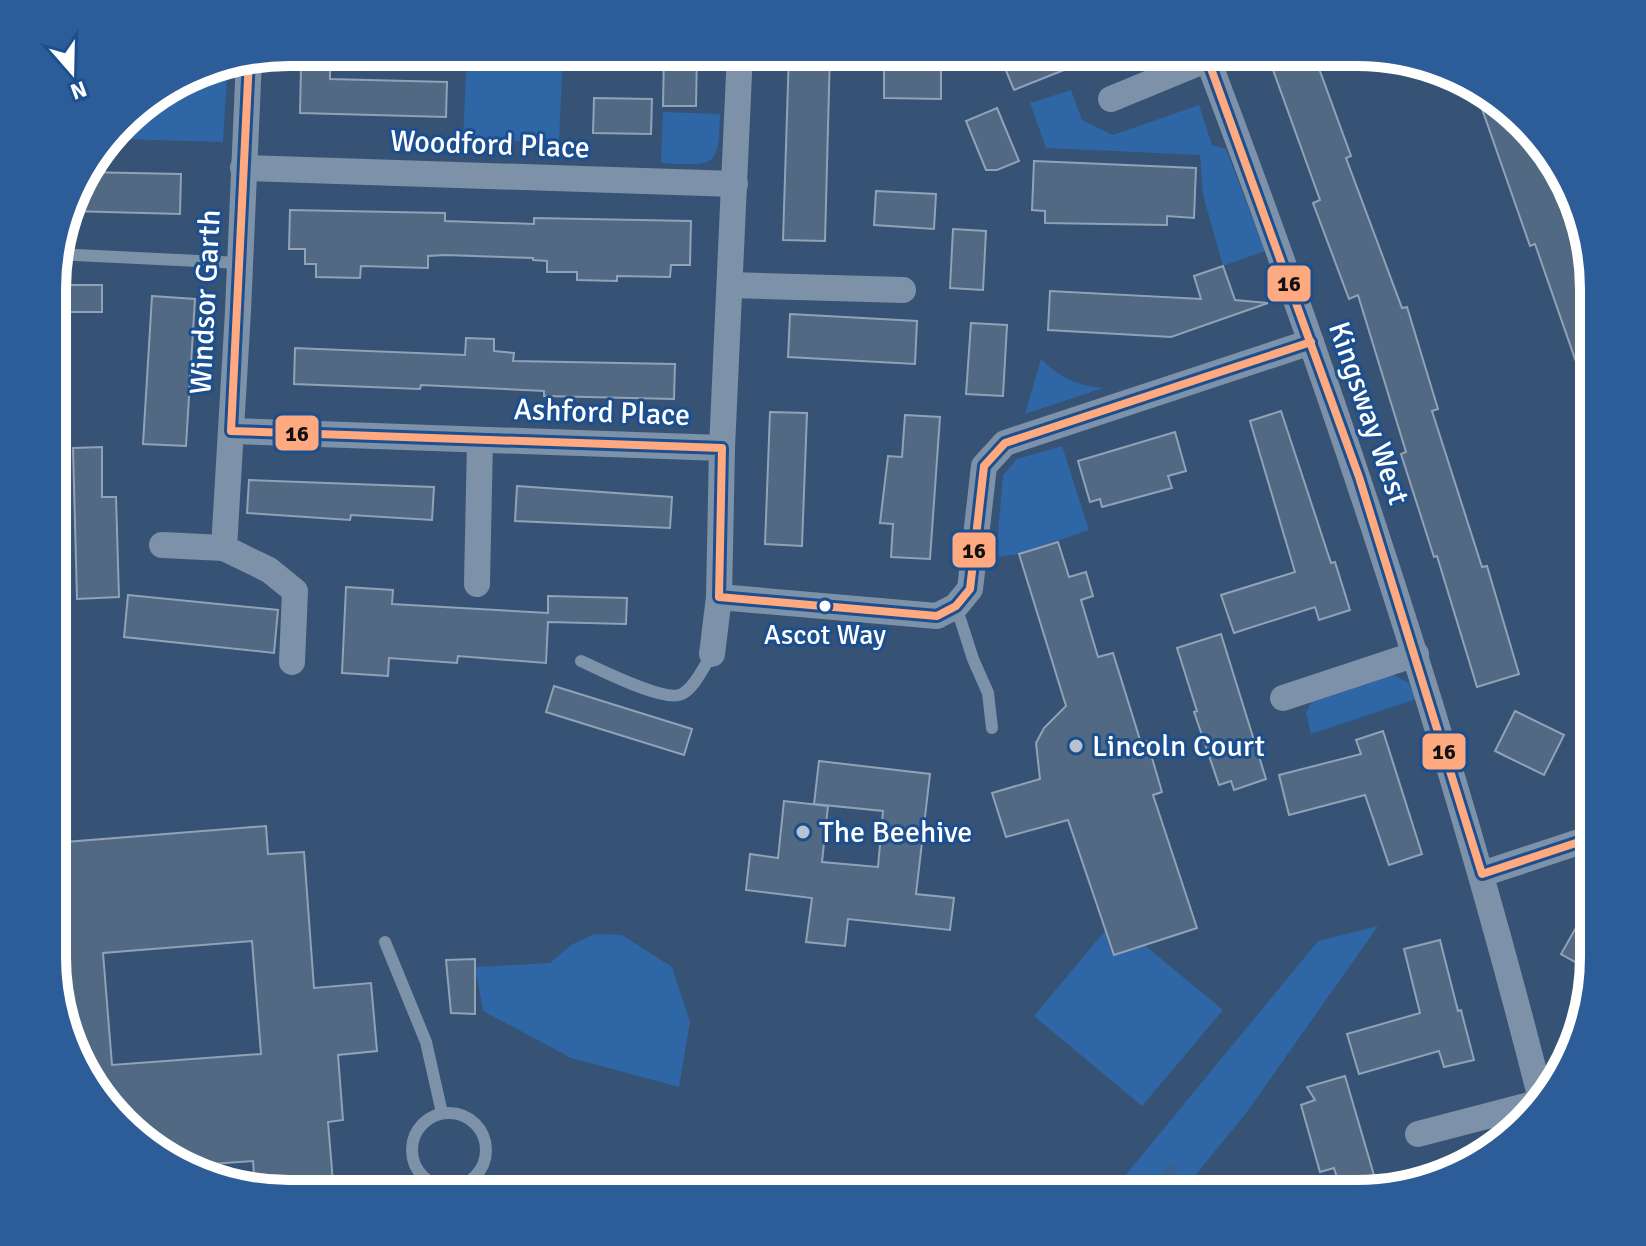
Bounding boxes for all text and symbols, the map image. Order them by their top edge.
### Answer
north arrow [32,32,112,112]
text: N [67,75,90,106]
street label: Woodford Place [389,123,591,166]
street label: Windsor Garth [182,209,229,396]
line badge: 16 [1266,264,1312,303]
text: 16 [1277,270,1301,297]
street label: Kingsway West [1320,317,1417,510]
street label: Ashford Place [513,391,691,434]
line badge: 16 [274,414,320,452]
text: 16 [285,420,309,447]
line badge: 16 [951,531,997,569]
text: 16 [962,537,986,564]
marker: Ascot Way [817,598,833,614]
place label: Ascot Way [764,618,886,652]
place label: Lincoln Court [1092,728,1265,765]
line badge: 16 [1421,732,1467,771]
marker: Lincoln Court [1067,737,1085,755]
text: 16 [1432,738,1456,765]
place label: The Beehive [819,814,972,851]
marker: The Beehive [794,823,812,841]

